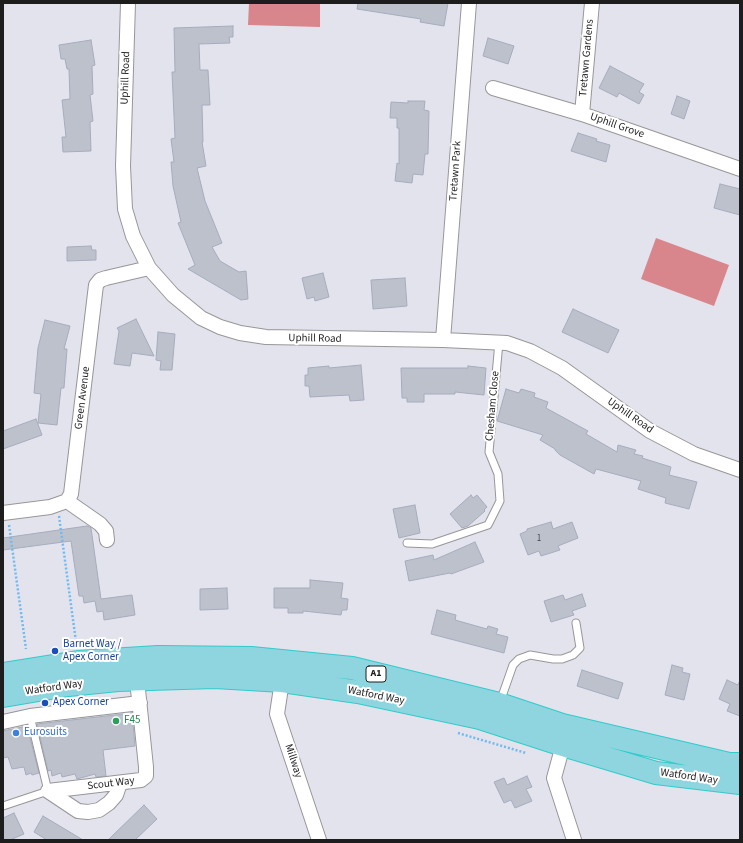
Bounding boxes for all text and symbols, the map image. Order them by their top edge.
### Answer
street label: Tretawn Gardens [577,19,597,97]
street label: Uphill Road [118,51,134,105]
street label: Uphill Grove [588,111,646,141]
street label: Tretawn Park [447,141,465,201]
street label: Uphill Road [288,332,342,346]
street label: Green Avenue [73,366,93,430]
street label: Chesham Close [483,370,503,442]
street label: Uphill Road [604,395,656,437]
house number: 1 [537,534,541,544]
place label: Barnet Way / Apex Corner [63,638,121,664]
marker: Barnet Way / Apex Corner [50,646,60,656]
road number: A1 [366,666,386,682]
street label: Watford Way [25,677,83,699]
street label: Watford Way [346,684,406,708]
place label: Apex Corner [53,696,109,710]
marker: Apex Corner [40,698,50,708]
place label: F45 [124,714,140,728]
marker: F45 [111,716,121,726]
place label: Eurosuits [24,726,67,740]
marker: Eurosuits [11,728,21,738]
street label: Millway [281,742,305,780]
street label: Watford Way [660,766,718,788]
street label: Scout Way [87,775,135,793]

